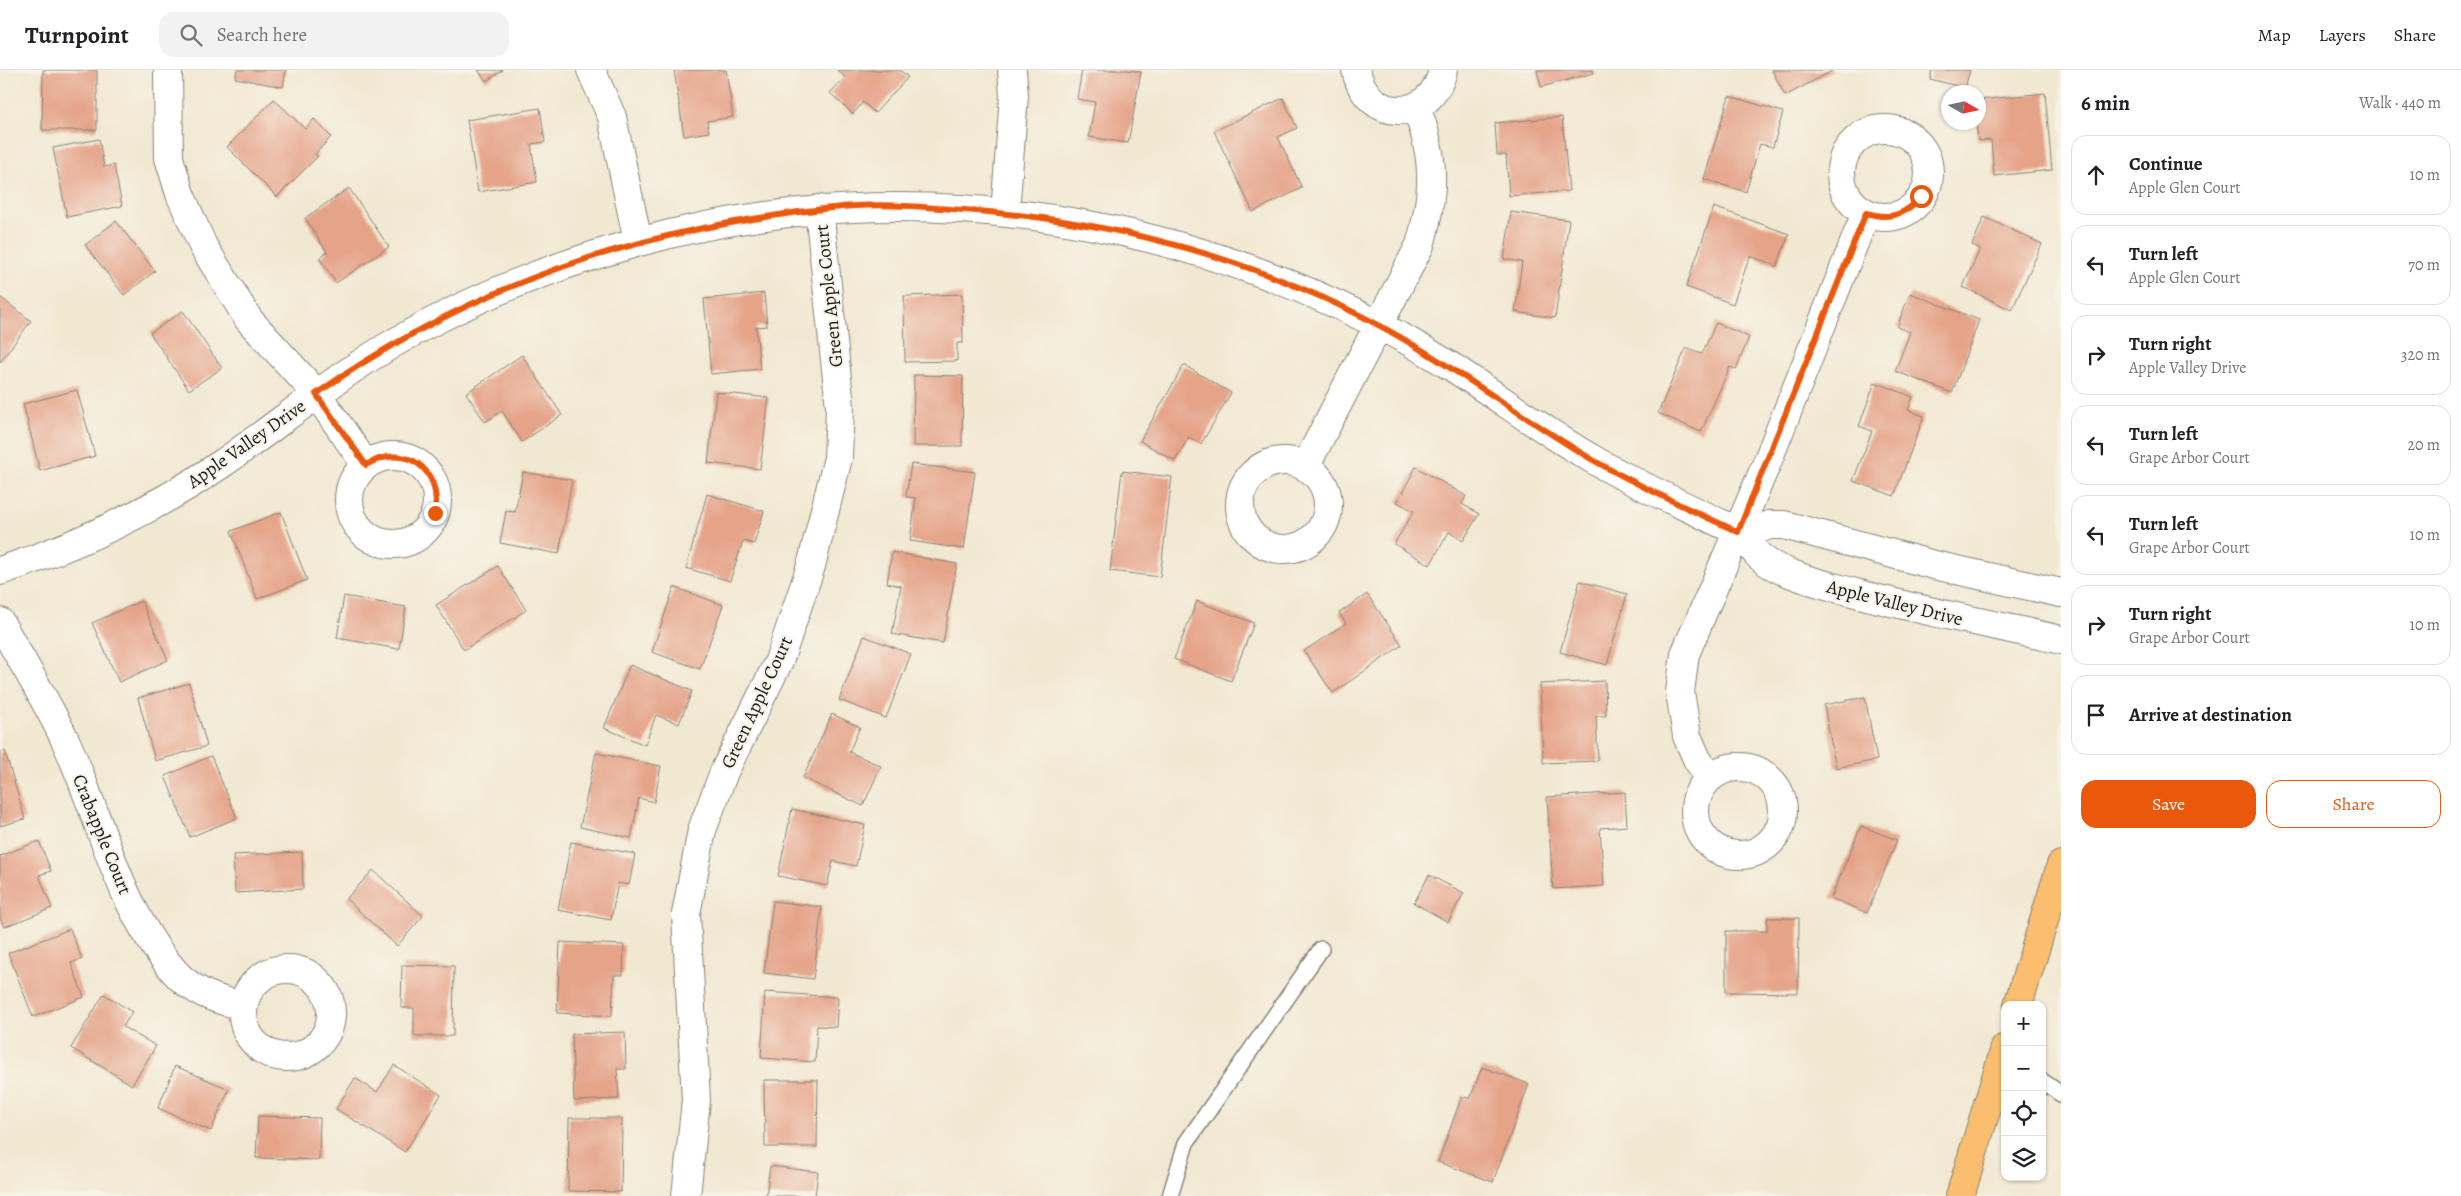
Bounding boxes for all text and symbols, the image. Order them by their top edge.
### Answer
search box [159,12,509,57]
text: Turnpoint [25,19,129,51]
icon: search [177,21,205,49]
text: Search here [217,22,307,48]
text: Map [2258,23,2291,47]
text: Layers [2319,23,2366,47]
text: Share [2394,23,2436,47]
north arrow [1941,85,1986,130]
text: 6 min [2081,89,2130,117]
text: Walk · 440 m [2359,92,2441,114]
text: Continue [2129,151,2203,177]
icon: ahead [2082,161,2110,189]
text: 10 m [2410,164,2440,186]
text: Apple Glen Court [2129,177,2240,199]
route start [1910,185,1933,208]
street label: Green Apple Court [809,223,849,368]
text: Turn left [2129,241,2198,267]
icon: left [2082,251,2110,279]
text: 70 m [2408,254,2440,276]
text: Apple Glen Court [2129,267,2240,289]
text: Turn right [2129,331,2211,357]
icon: right [2082,341,2110,369]
text: 320 m [2401,344,2440,366]
text: Apple Valley Drive [2129,357,2246,379]
street label: Apple Valley Drive [181,393,311,495]
text: Turn left [2129,421,2198,447]
icon: left [2082,431,2110,459]
text: 20 m [2407,434,2440,456]
text: Grape Arbor Court [2129,447,2250,469]
route end [424,502,447,525]
text: Turn left [2129,511,2198,537]
icon: left [2082,521,2110,549]
text: 10 m [2410,524,2440,546]
text: Grape Arbor Court [2129,537,2250,559]
street label: Apple Valley Drive [1823,573,1965,632]
text: Turn right [2129,601,2211,627]
icon: right [2082,611,2110,639]
text: 10 m [2410,614,2440,636]
text: Grape Arbor Court [2129,627,2250,649]
street label: Green Apple Court [715,632,799,773]
icon: arrive [2082,701,2110,729]
text: Arrive at destination [2129,702,2292,728]
street label: Crabapple Court [66,770,138,898]
button: Save [2081,780,2256,828]
button: Share [2266,780,2441,828]
map controls [2001,1001,2046,1181]
button: + [2001,1001,2046,1046]
button: − [2001,1046,2046,1091]
button: locate [2001,1091,2046,1136]
button: layers [2001,1136,2046,1181]

